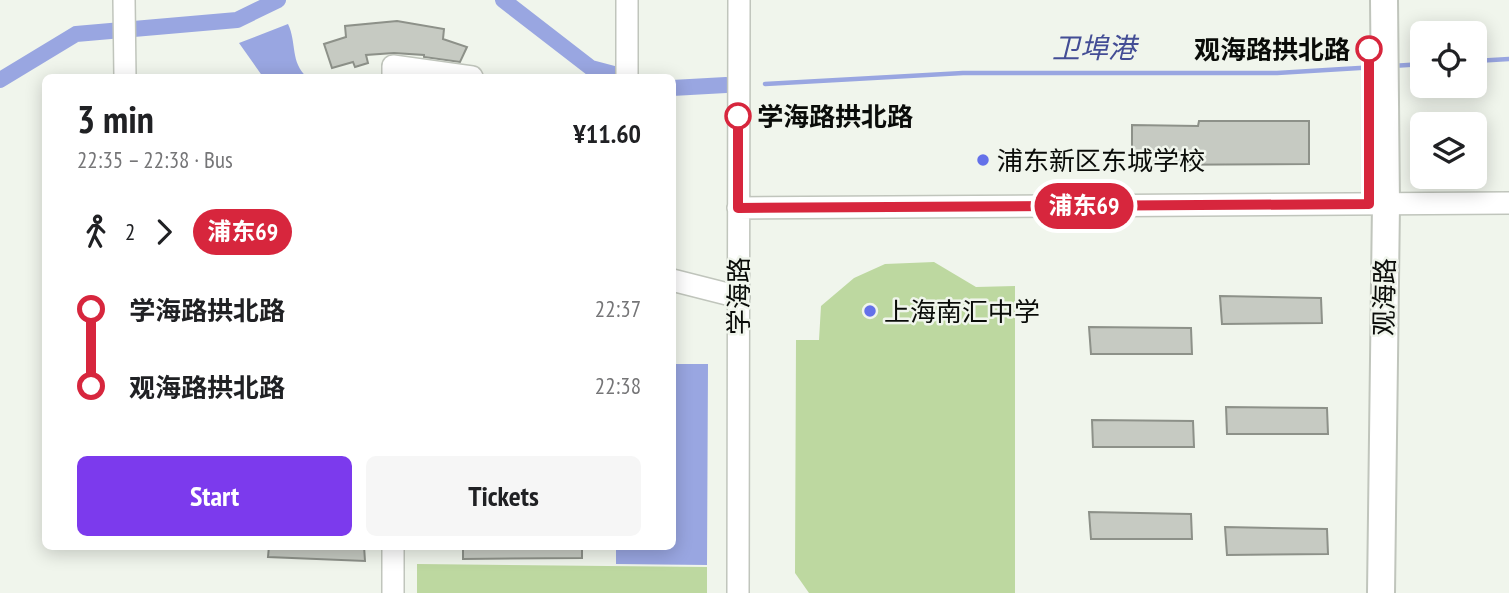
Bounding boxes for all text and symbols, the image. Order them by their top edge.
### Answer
map controls [1410,21,1487,189]
button: locate [1410,21,1487,98]
water label: 卫埠港 [1052,29,1140,66]
place label: 观海路拱北路 [1194,33,1350,66]
marker: 观海路拱北路 [1356,36,1382,62]
text: 3 min [77,94,154,143]
place label: 学海路拱北路 [757,100,913,133]
marker: 学海路拱北路 [725,103,751,129]
button: layers [1410,112,1487,189]
text: ¥11.60 [573,117,641,150]
place label: 浦东新区东城学校 [997,144,1205,177]
text: 22:35 – 22:38 · Bus [77,145,233,174]
marker: 浦东新区东城学校 [975,152,991,168]
line badge: 浦东69 [1035,183,1133,229]
text: 浦东69 [1049,190,1119,221]
icon: walk [77,213,115,251]
icon: forward [145,213,183,251]
text: 浦东69 [207,216,278,247]
text: 2 [125,217,135,246]
street label: 学海路 [722,257,755,335]
street label: 观海路 [1367,258,1401,336]
text: 学海路拱北路 [129,294,285,327]
text: 22:37 [595,294,641,323]
place label: 上海南汇中学 [884,295,1040,328]
marker: 上海南汇中学 [862,303,878,319]
text: 观海路拱北路 [129,371,285,404]
text: 22:38 [595,371,641,400]
button: Start [77,456,352,536]
button: Tickets [366,456,641,536]

